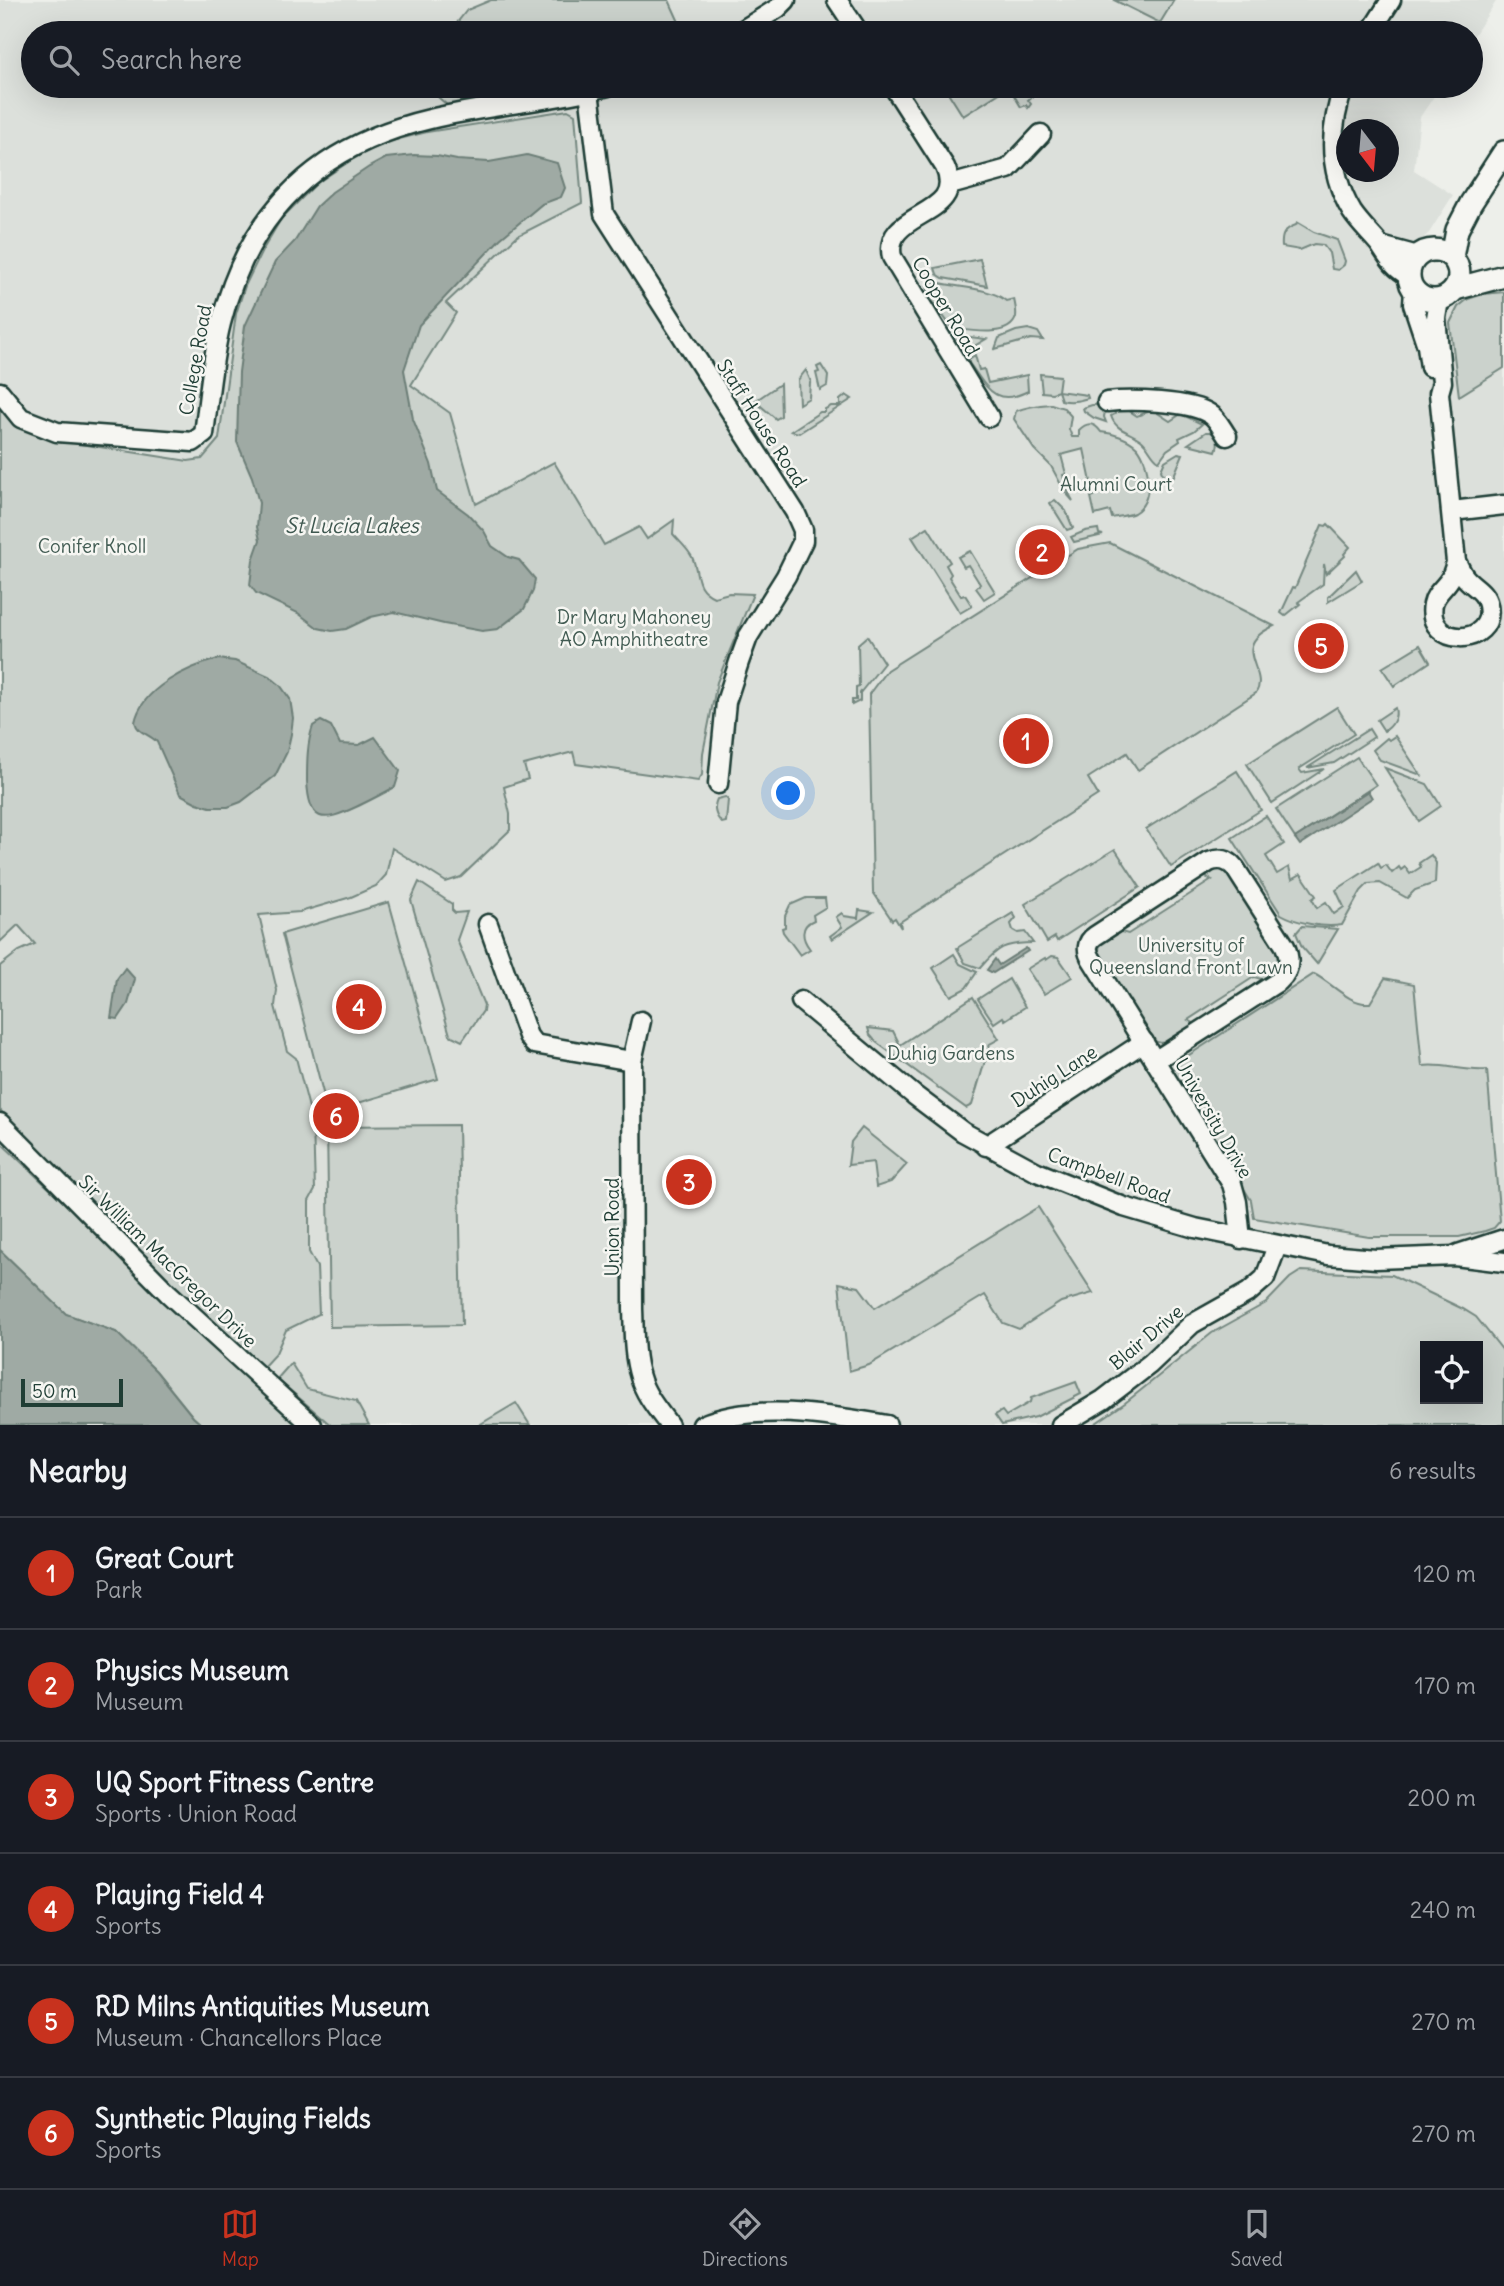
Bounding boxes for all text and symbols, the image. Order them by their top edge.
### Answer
search box [21,21,1483,98]
icon: search [45,41,83,79]
text: Search here [101,43,242,76]
north arrow [1336,119,1399,182]
street label: Cooper Road [907,252,985,360]
street label: College Road [173,303,217,417]
street label: Staff House Road [712,354,812,492]
park label: Alumni Court [1060,472,1172,496]
water label: St Lucia Lakes [285,512,420,539]
pin: 2 [1019,526,1065,578]
park label: Conifer Knoll [38,534,146,558]
park label: Dr Mary Mahoney AO Amphitheatre [557,605,711,651]
pin: 5 [1298,620,1344,672]
pin: 1 [1003,715,1049,767]
your location [771,776,805,810]
park label: University of Queensland Front Lawn [1089,933,1293,979]
pin: 4 [336,981,382,1033]
street label: Duhig Lane [1007,1039,1101,1113]
park label: Duhig Gardens [887,1041,1015,1065]
street label: University Drive [1170,1054,1258,1182]
pin: 6 [313,1090,359,1142]
street label: Campbell Road [1044,1142,1174,1208]
pin: 3 [666,1156,712,1208]
street label: Sir William MacGregor Drive [74,1170,262,1352]
street label: Union Road [600,1178,624,1276]
street label: Blair Drive [1104,1299,1188,1375]
map controls [1420,1341,1483,1404]
button: locate [1420,1341,1483,1404]
scale bar [21,1376,122,1408]
text: 50 m [32,1379,77,1403]
text: Nearby [28,1452,128,1490]
text: 6 results [1389,1456,1476,1485]
text: Great Court [95,1542,233,1575]
text: 1 [46,1559,56,1588]
text: 120 m [1413,1559,1476,1588]
text: Park [95,1575,143,1604]
text: Physics Museum [95,1654,289,1687]
text: 2 [45,1671,57,1700]
text: 170 m [1415,1671,1476,1700]
text: Museum [95,1687,183,1716]
text: UQ Sport Fitness Centre [95,1766,374,1799]
text: 3 [44,1783,58,1812]
text: 200 m [1407,1783,1476,1812]
text: Sports · Union Road [95,1799,297,1828]
text: Playing Field 4 [95,1878,264,1911]
text: 4 [44,1895,58,1924]
text: 240 m [1410,1895,1476,1924]
text: Sports [95,1911,161,1940]
text: RD Milns Antiquities Museum [95,1990,430,2023]
text: 5 [44,2007,58,2036]
text: 270 m [1411,2007,1476,2036]
text: Museum · Chancellors Place [95,2023,382,2052]
text: Synthetic Playing Fields [95,2102,371,2135]
text: 6 [44,2119,58,2148]
text: 270 m [1411,2119,1476,2148]
text: Sports [95,2135,161,2164]
tab: Map [221,2205,259,2271]
tab: Directions [702,2205,788,2271]
tab: Saved [1231,2205,1283,2271]

